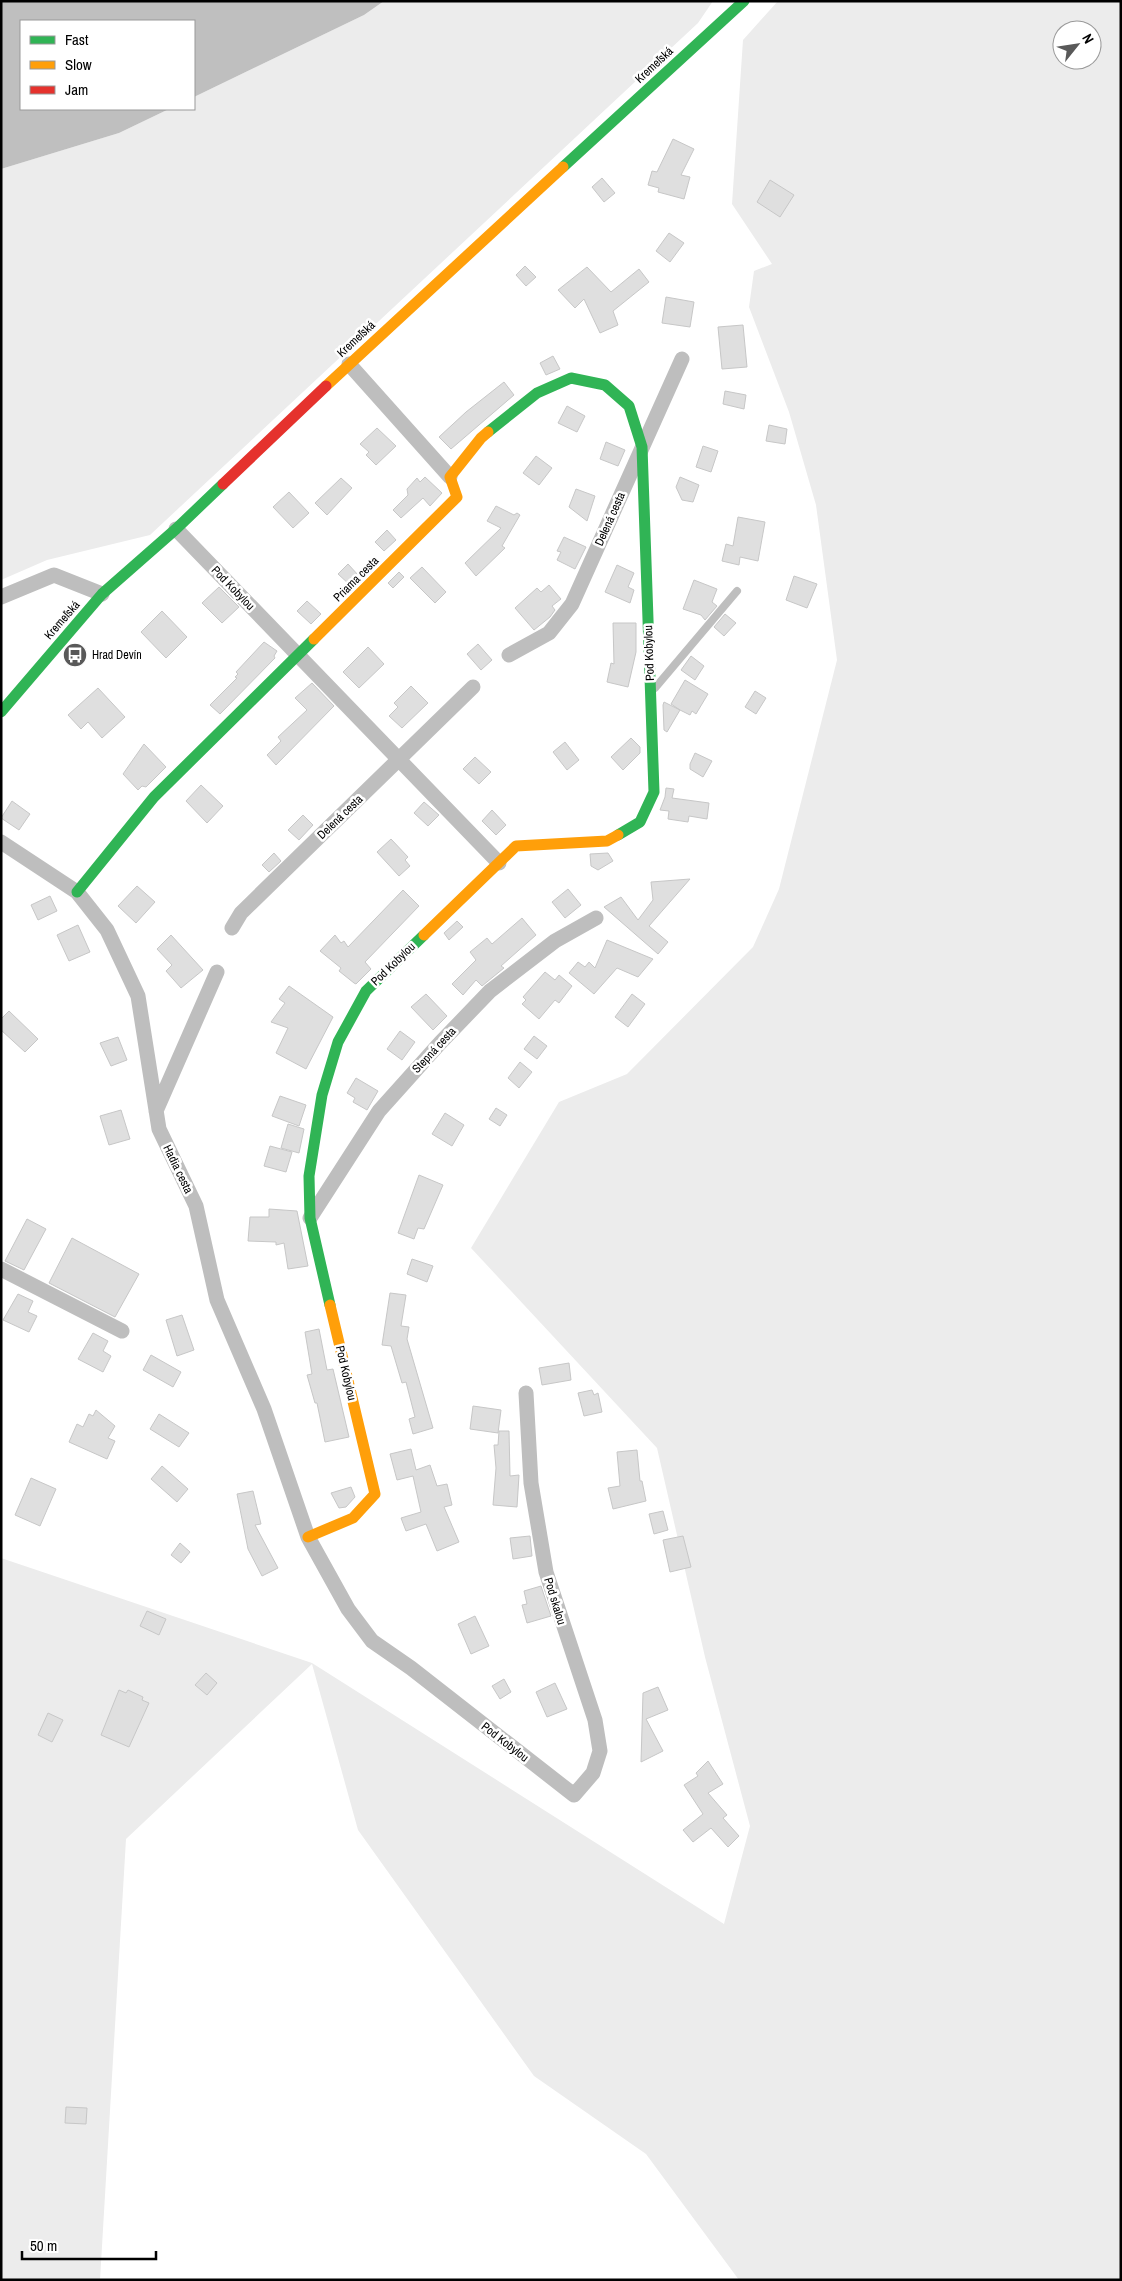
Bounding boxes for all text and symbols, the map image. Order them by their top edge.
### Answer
legend [20,20,195,110]
north arrow [1052,20,1102,70]
text: Fast [65,29,89,50]
text: N [1078,30,1098,47]
street label: Kremeľská [632,43,677,87]
text: Slow [65,54,92,75]
text: Jam [65,79,88,100]
street label: Kremeľská [334,317,379,361]
street label: Delená cesta [591,489,629,548]
street label: Priama cesta [330,552,383,605]
street label: Pod Kobylou [208,562,258,614]
street label: Kremeľská [41,597,84,643]
street label: Pod Kobylou [640,625,658,681]
bus stop icon: Hrad Devín [62,642,88,668]
place label: Hrad Devín [92,647,142,663]
street label: Delená cesta [314,791,367,843]
street label: Pod Kobylou [367,939,419,989]
street label: Stepná cesta [409,1023,460,1076]
street label: Hadia cesta [159,1142,197,1197]
street label: Pod Kobylou [332,1344,360,1402]
street label: Pod skalou [540,1575,570,1627]
street label: Pod Kobylou [478,1719,532,1765]
scale bar [22,2228,156,2260]
text: 50 m [30,2235,57,2256]

